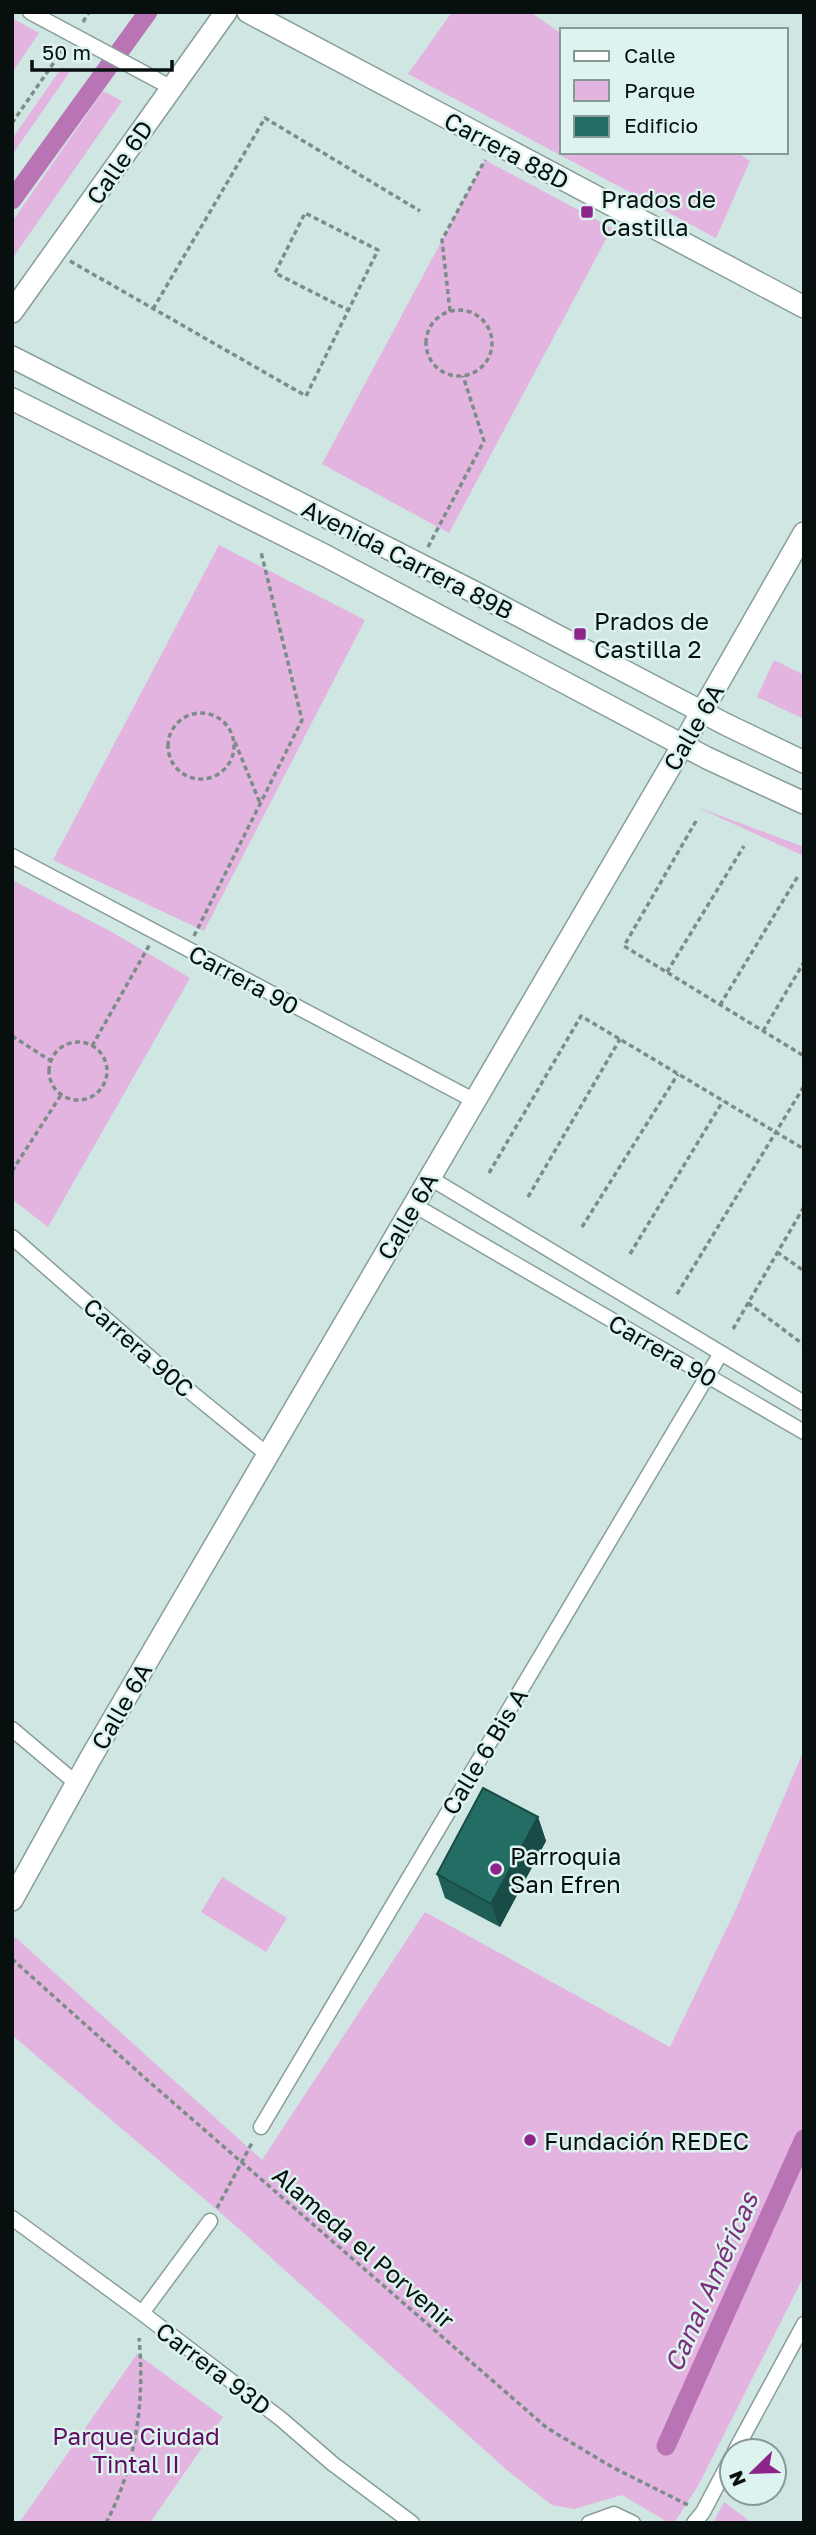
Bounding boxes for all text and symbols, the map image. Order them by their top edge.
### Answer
scale bar [32,28,172,72]
legend [560,28,788,154]
text: 50 m [42,39,91,65]
text: Calle [624,42,676,68]
text: Parque [624,77,695,103]
street label: Carrera 88D [440,105,574,195]
text: Edificio [624,112,698,138]
street label: Calle 6D [80,114,158,210]
place label: Prados de Castilla [601,184,716,241]
marker: Prados de Castilla [579,204,595,220]
street label: Avenida Carrera 89B [298,493,518,625]
place label: Prados de Castilla 2 [594,606,709,663]
marker: Prados de Castilla 2 [572,626,588,642]
street label: Calle 6A [657,678,729,776]
street label: Carrera 90 [184,938,304,1020]
street label: Calle 6A [371,1167,443,1265]
street label: Carrera 90C [78,1291,200,1403]
street label: Carrera 90 [604,1307,722,1393]
street label: Calle 6A [85,1657,157,1755]
street label: Calle 6 Bis A [435,1682,533,1820]
place label: Parroquia San Efren [510,1841,621,1898]
marker: Parroquia San Efren [488,1861,504,1877]
place label: Fundación REDEC [544,2126,749,2155]
marker: Fundación REDEC [522,2132,538,2148]
street label: Alameda el Porvenir [267,2160,461,2334]
water label: Canal Américas [658,2186,765,2377]
street label: Carrera 93D [151,2315,277,2421]
park label: Parque Ciudad Tintal II [52,2421,220,2478]
north arrow [718,2437,788,2507]
text: N [723,2468,750,2490]

